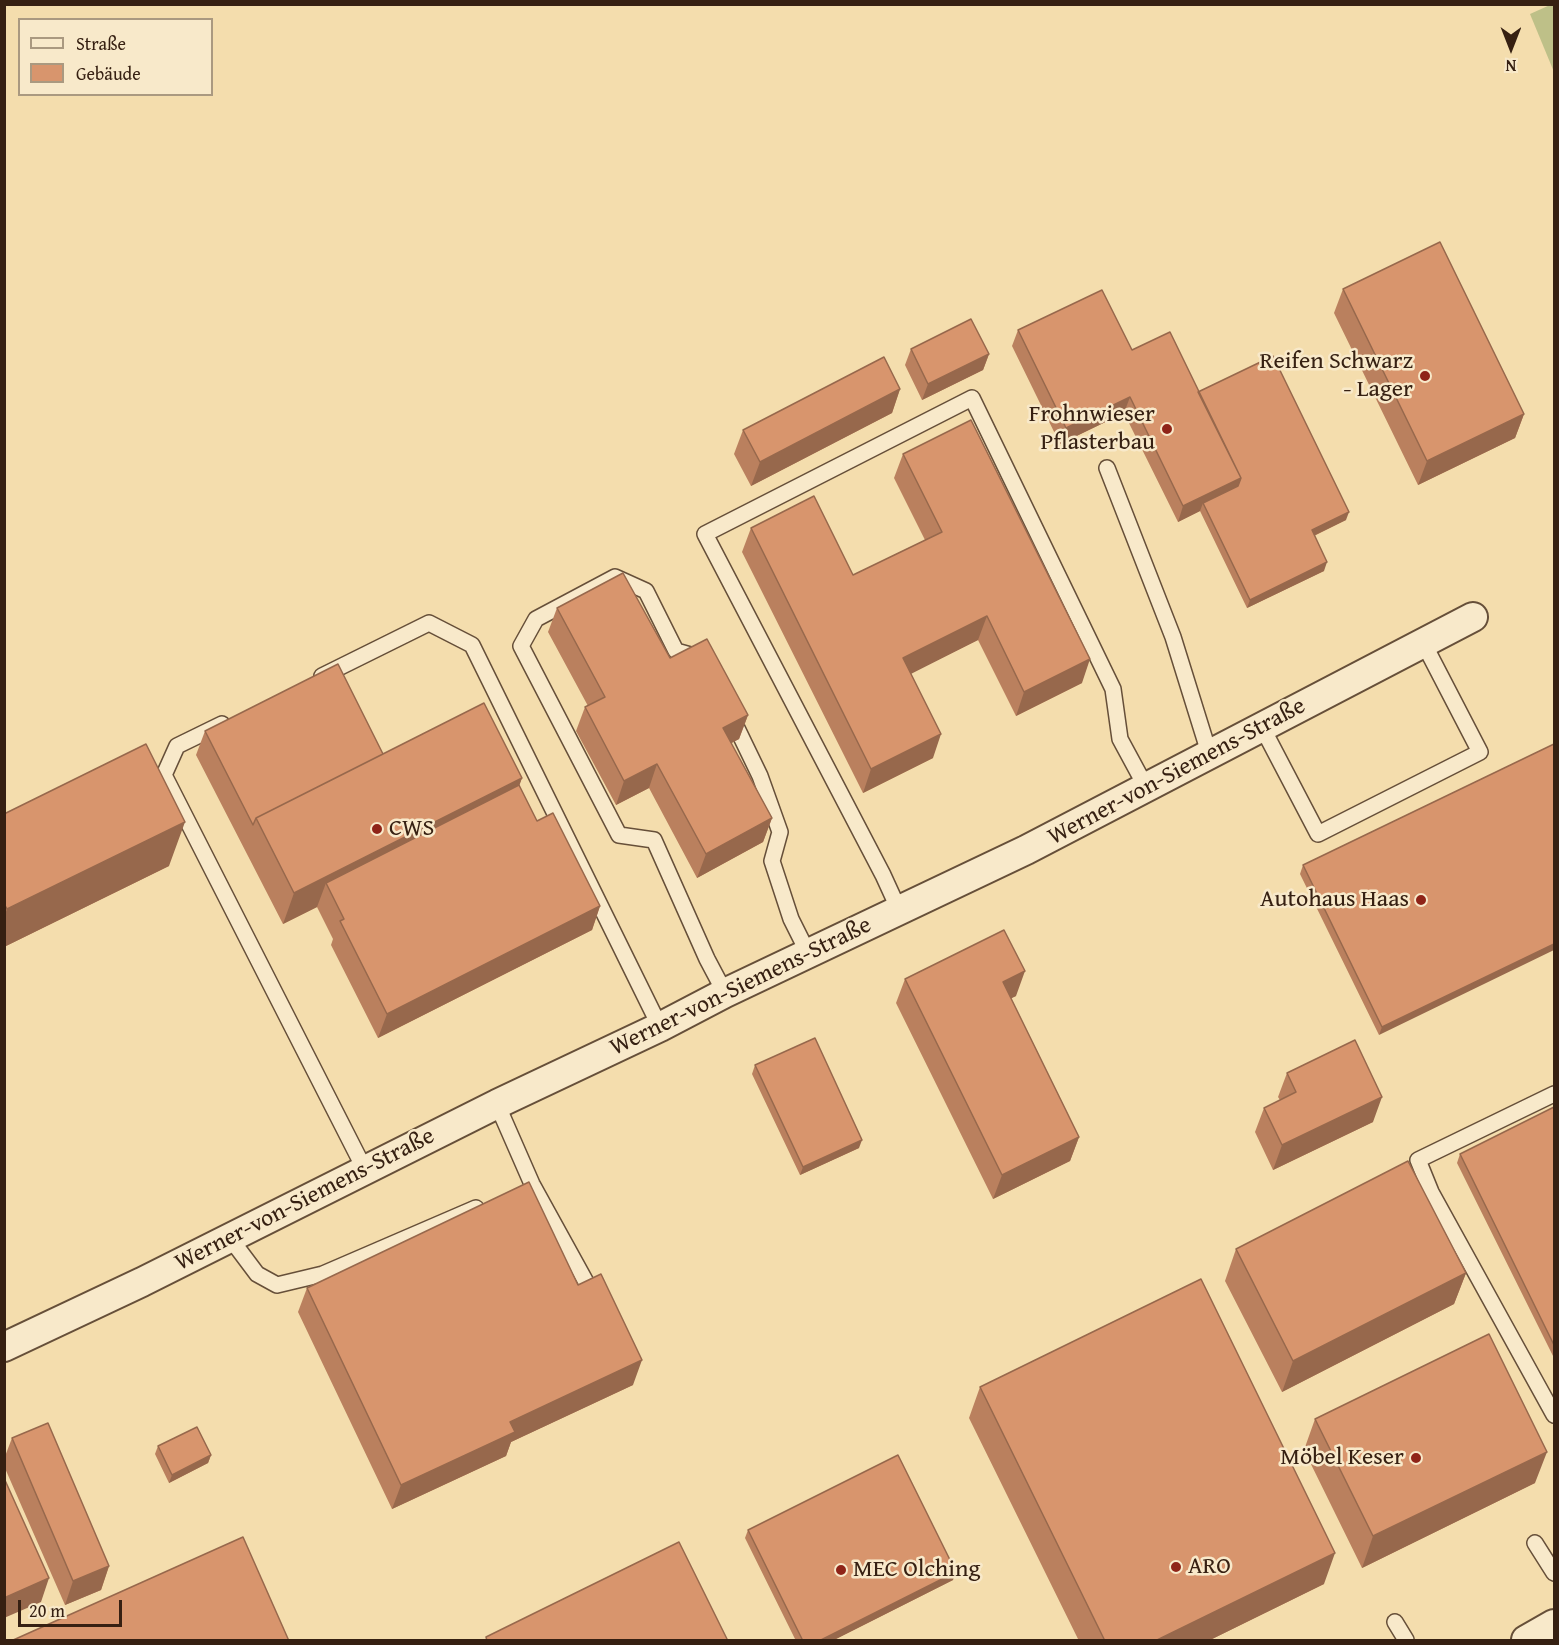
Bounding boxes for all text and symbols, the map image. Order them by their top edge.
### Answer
legend [18,18,213,96]
north arrow [1481,18,1541,78]
text: Straße [76,30,126,57]
text: N [1506,54,1516,78]
text: Gebäude [76,60,141,87]
place label: Reifen Schwarz - Lager [1260,348,1413,404]
marker: Reifen Schwarz - Lager [1418,369,1432,383]
place label: Frohnwieser Pflasterbau [1029,401,1155,457]
marker: Frohnwieser Pflasterbau [1160,422,1174,436]
street label: Werner-von-Siemens-Straße [1043,692,1311,852]
place label: CWS [389,815,434,843]
marker: CWS [370,822,384,836]
place label: Autohaus Haas [1260,886,1409,914]
marker: Autohaus Haas [1414,893,1428,907]
street label: Werner-von-Siemens-Straße [606,911,876,1063]
street label: Werner-von-Siemens-Straße [170,1122,440,1278]
place label: Möbel Keser [1280,1444,1404,1472]
marker: Möbel Keser [1409,1451,1423,1465]
place label: ARO [1188,1553,1231,1581]
place label: MEC Olching [853,1556,980,1584]
marker: ARO [1169,1560,1183,1574]
marker: MEC Olching [834,1563,848,1577]
scale bar [21,1588,124,1626]
text: 20 m [29,1597,65,1624]

